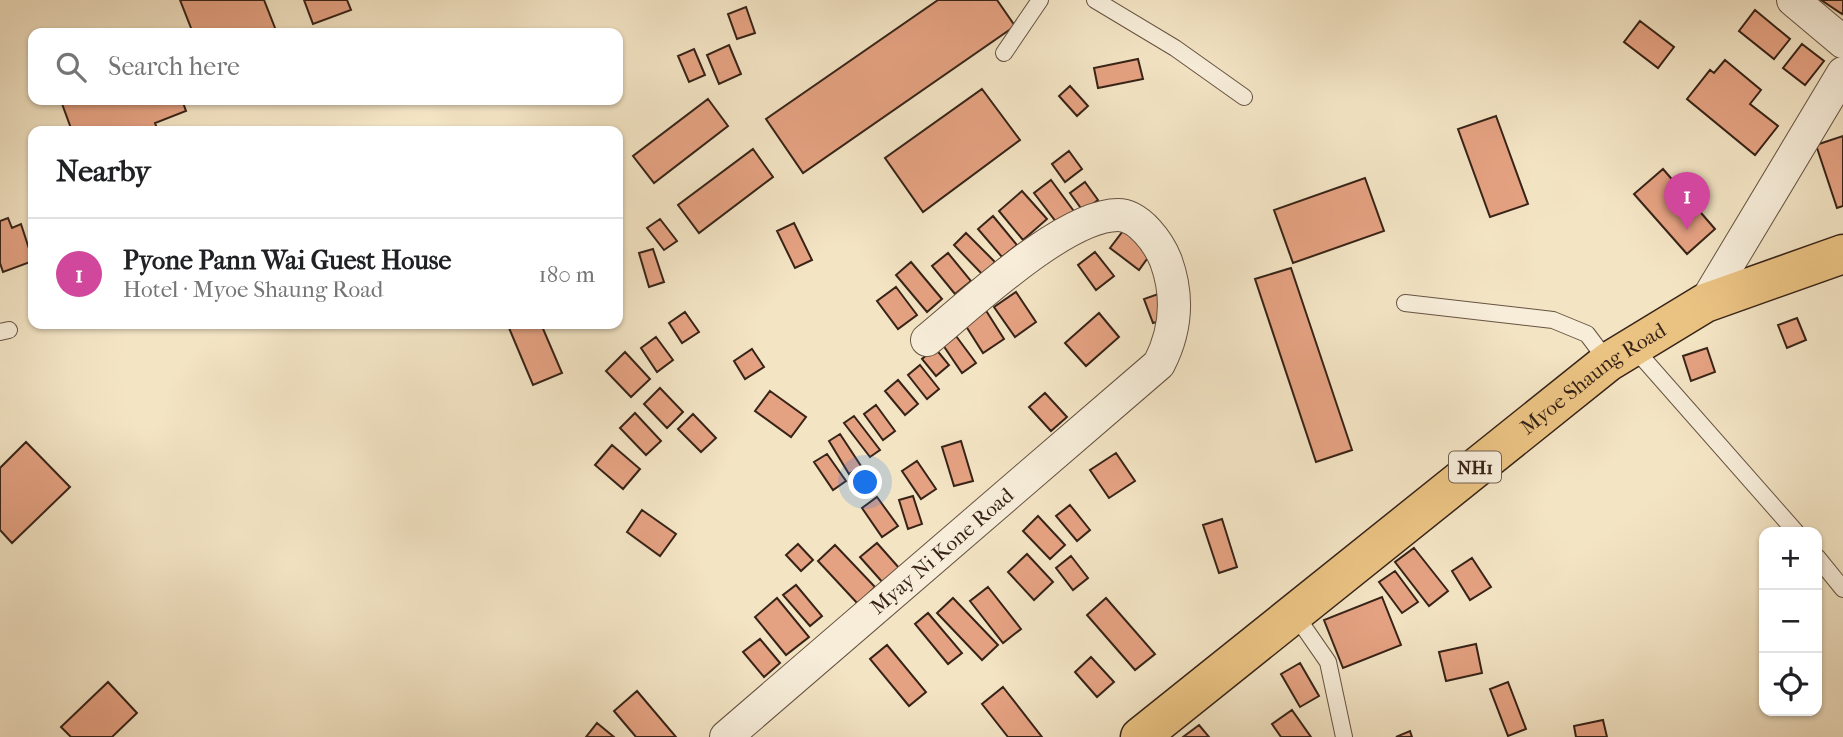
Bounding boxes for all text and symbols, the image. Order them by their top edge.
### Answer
search box [28,28,623,105]
icon: search [52,48,90,86]
text: Search here [108,51,240,82]
text: Nearby [56,154,151,189]
pin: 1 [1664,172,1710,230]
text: Pyone Pann Wai Guest House [123,245,451,276]
text: 1 [75,261,83,288]
text: 180 m [538,261,595,288]
text: Hotel · Myoe Shaung Road [123,276,383,303]
street label: Myoe Shaung Road [1516,318,1671,439]
road number: NH1 [1449,452,1501,482]
your location [848,465,882,499]
street label: Myay Ni Kone Road [866,483,1019,619]
map controls [1759,527,1822,716]
button: + [1759,527,1822,590]
button: − [1759,590,1822,653]
button: locate [1759,653,1822,716]

